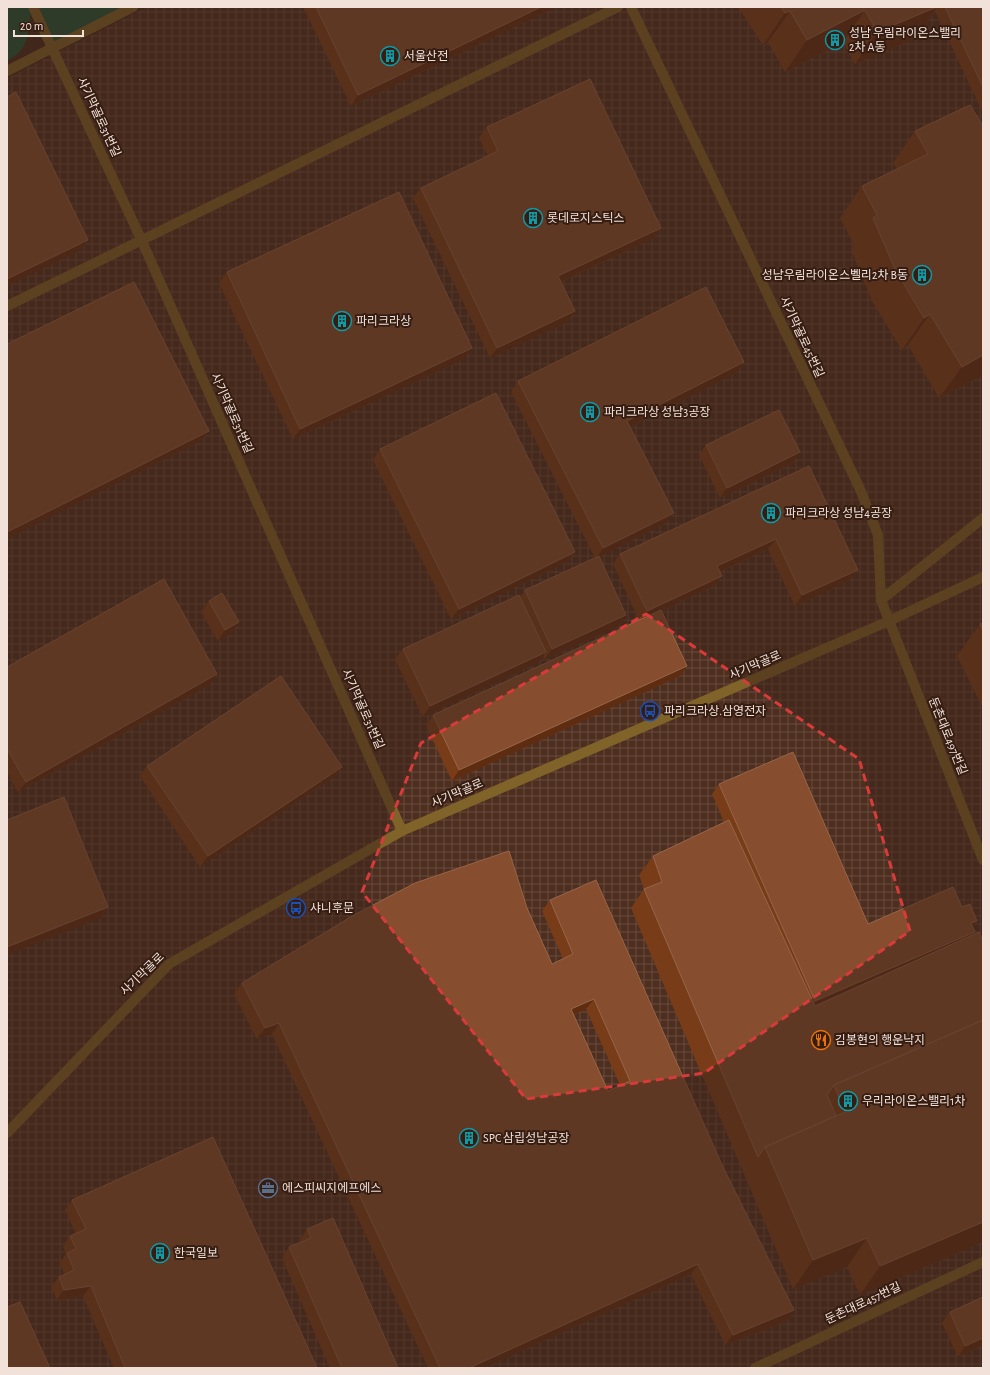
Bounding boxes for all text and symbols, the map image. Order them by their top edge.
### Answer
scale bar [14,12,83,38]
text: 20 m [20,20,43,32]
place label: 성남 우림라이온스밸리 2차 A동 [849,27,961,53]
building icon: 성남 우림라이온스밸리 2차 A동 [824,29,846,51]
building icon: 서울산전 [379,45,401,67]
place label: 서울산전 [404,50,448,62]
street label: 사기막골로31번길 [75,75,123,159]
building icon: 롯데로지스틱스 [522,207,544,229]
place label: 롯데로지스틱스 [547,212,624,224]
building icon: 성남우림라이온스벨리2차 B동 [911,264,933,286]
place label: 성남우림라이온스벨리2차 B동 [762,269,908,281]
street label: 사기막골로45번길 [778,295,826,379]
building icon: 파리크라상 [331,310,353,332]
place label: 파리크라상 [356,315,411,327]
street label: 사기막골로31번길 [209,371,255,455]
building icon: 파리크라상 성남3공장 [579,401,601,423]
place label: 파리크라상 성남3공장 [604,406,710,418]
building icon: 파리크라상 성남4공장 [760,502,782,524]
place label: 파리크라상 성남4공장 [785,507,892,519]
street label: 사기막골로 [727,649,783,681]
street label: 사기막골로31번길 [340,667,386,751]
street label: 둔촌대로497번길 [927,695,969,777]
bus stop icon: 파리크라상.삼영전자 [639,700,661,722]
place label: 파리크라상.삼영전자 [664,705,766,717]
street label: 사기막골로 [429,777,485,809]
bus stop icon: 샤니후문 [285,897,307,919]
place label: 샤니후문 [310,902,354,914]
street label: 사기막골로 [118,951,166,997]
restaurant icon: 김봉현의 행운낙지 [810,1029,832,1051]
place label: 김봉현의 행운낙지 [835,1033,925,1046]
building icon: 우리라이온스밸리1차 [837,1090,859,1112]
place label: 우리라이온스밸리1차 [862,1095,966,1107]
building icon: SPC 삼립성남공장 [458,1127,480,1149]
place label: SPC 삼립성남공장 [483,1132,569,1144]
office icon: 에스피씨지에프에스 [257,1177,279,1199]
place label: 에스피씨지에프에스 [282,1182,381,1194]
building icon: 한국일보 [149,1242,171,1264]
place label: 한국일보 [174,1247,218,1259]
street label: 둔촌대로457번길 [823,1280,903,1326]

